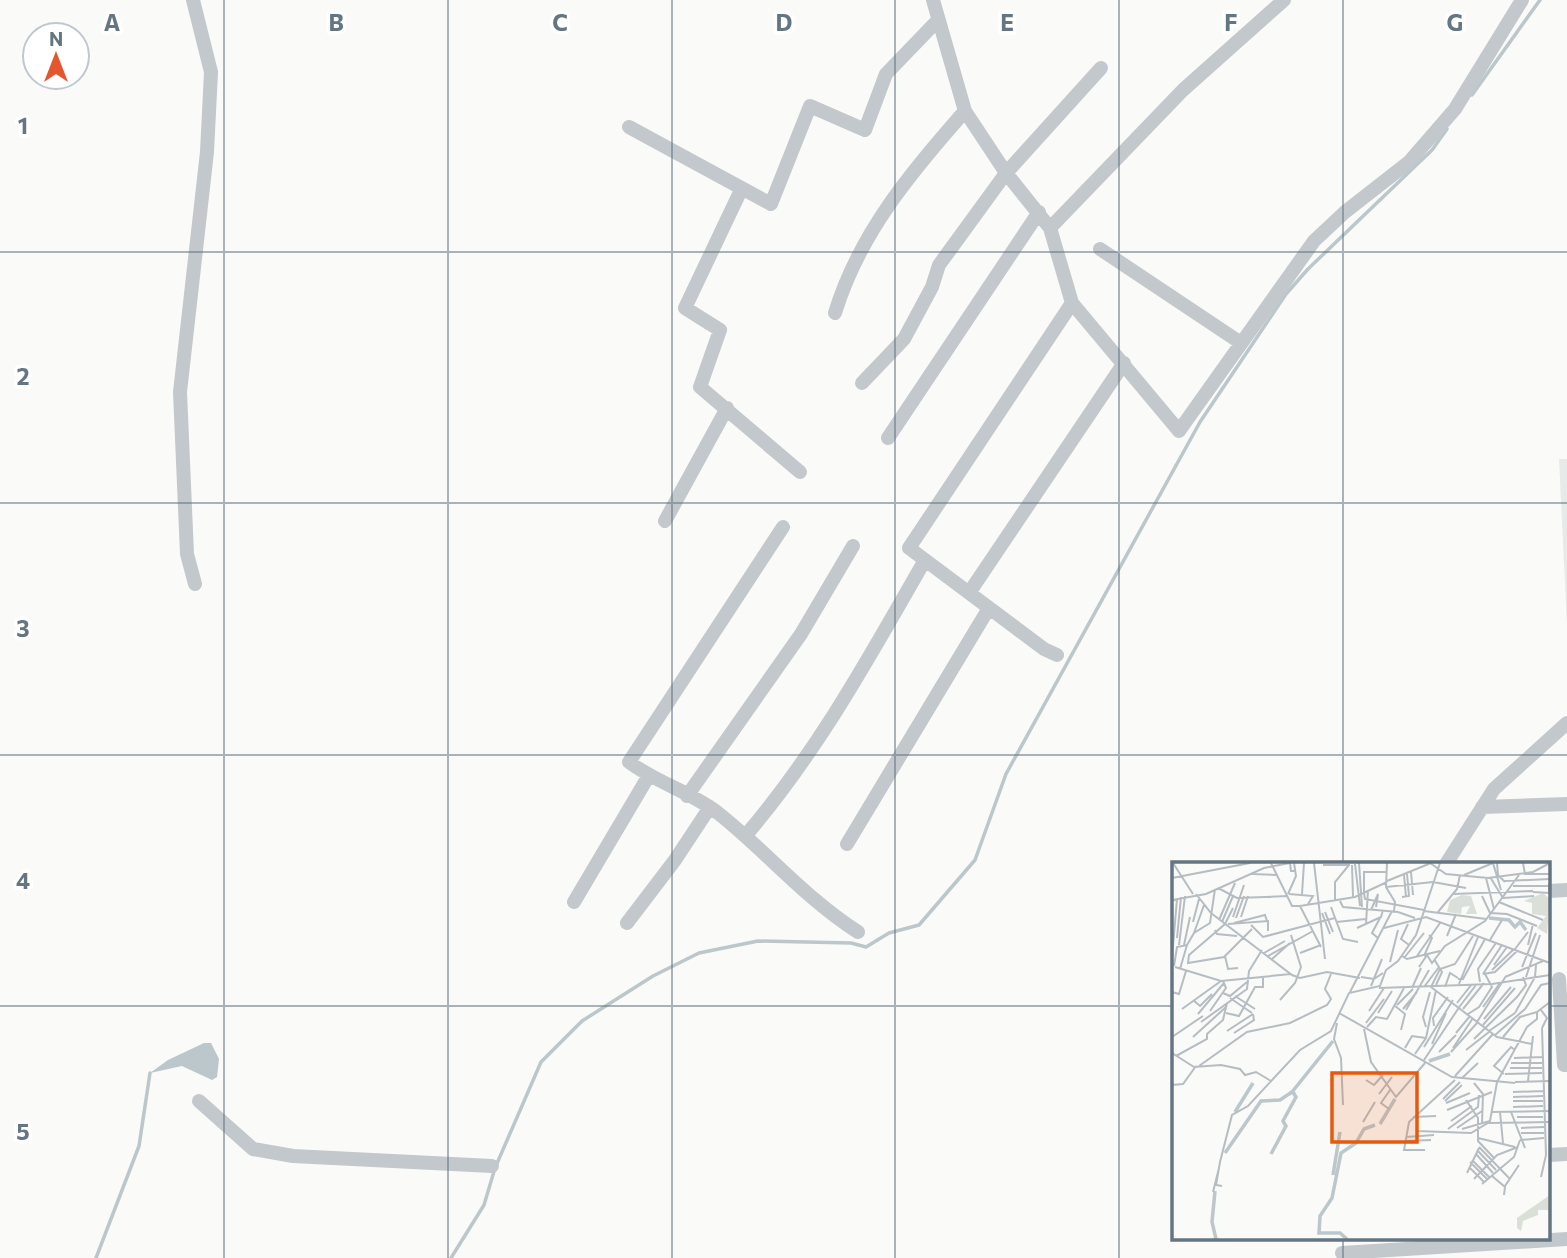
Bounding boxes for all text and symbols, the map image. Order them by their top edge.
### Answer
text: A [104,8,121,36]
text: B [328,8,344,36]
text: C [552,8,568,36]
text: D [776,8,793,36]
text: E [1000,8,1014,36]
text: F [1224,8,1238,36]
text: G [1447,8,1463,36]
north arrow [21,21,91,91]
text: N [49,27,63,50]
text: 1 [18,111,28,139]
text: 2 [16,362,30,390]
text: 3 [16,614,30,642]
inset map [1172,862,1550,1240]
text: 4 [16,866,30,894]
text: 5 [16,1117,30,1145]

